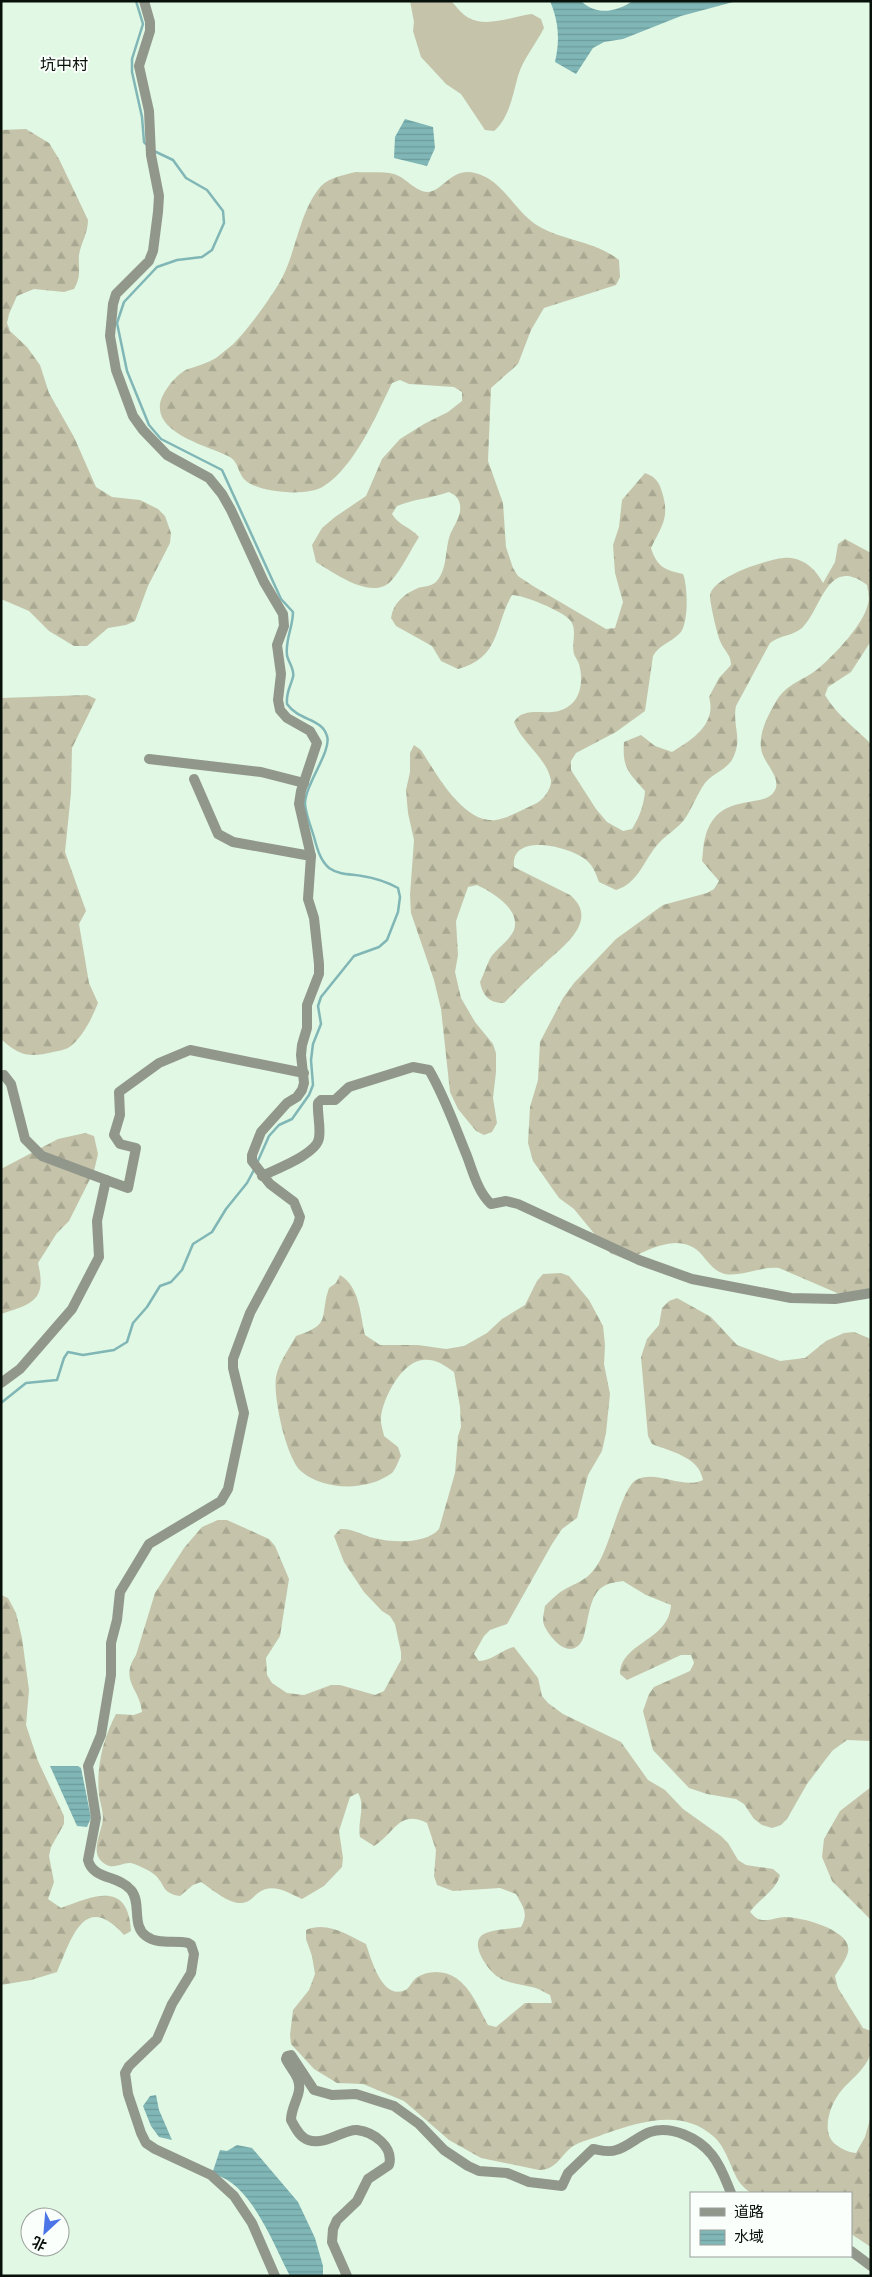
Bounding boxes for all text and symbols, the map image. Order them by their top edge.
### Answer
district label: 坑中村 [40,51,88,75]
legend [690,2192,852,2257]
text: 道路 [734,2200,764,2221]
north arrow [20,2207,70,2257]
text: 水域 [734,2225,764,2246]
text: 北 [28,2233,50,2257]

